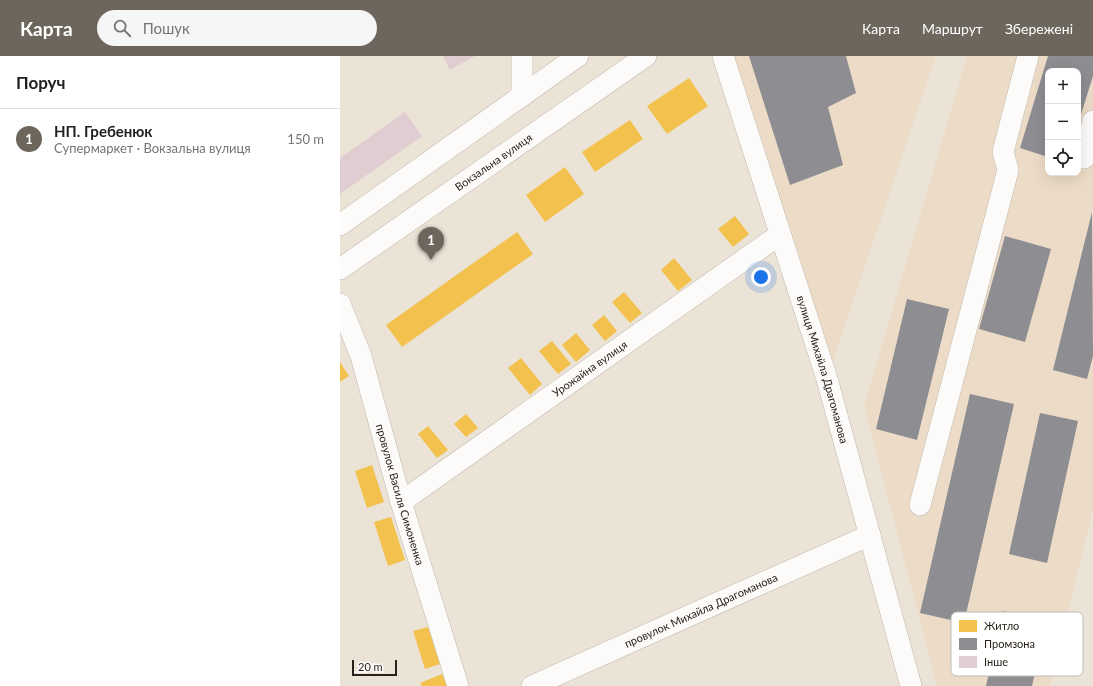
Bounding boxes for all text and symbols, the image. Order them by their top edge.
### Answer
search box [97,10,377,46]
text: Карта [20,17,73,40]
icon: search [111,17,133,39]
text: Пошук [143,19,190,37]
text: Карта [862,20,900,37]
text: Маршрут [922,20,983,37]
text: Збережені [1005,20,1073,37]
map controls [1045,68,1081,176]
button: + [1045,68,1081,104]
text: Поруч [16,72,66,93]
button: − [1045,104,1081,140]
text: НП. Гребенюк [54,122,152,140]
street label: Вокзальна вулиця [452,130,534,193]
text: 1 [25,131,33,147]
text: 150 m [287,131,324,147]
text: Супермаркет · Вокзальна вулиця [54,140,251,156]
button: locate [1045,140,1081,176]
pin: 1 [418,227,444,260]
your location [751,267,771,287]
street label: вулиця Михайла Драгоманова [795,294,851,445]
street label: Урожайна вулиця [549,337,629,399]
street label: провулок Василя Симоненка [374,422,427,566]
street label: провулок Михайла Драгоманова [622,570,779,650]
legend [951,612,1083,676]
text: Житло [984,619,1019,632]
text: Промзона [984,637,1035,650]
text: Інше [984,655,1008,668]
scale bar [352,658,397,677]
text: 20 m [358,660,383,673]

